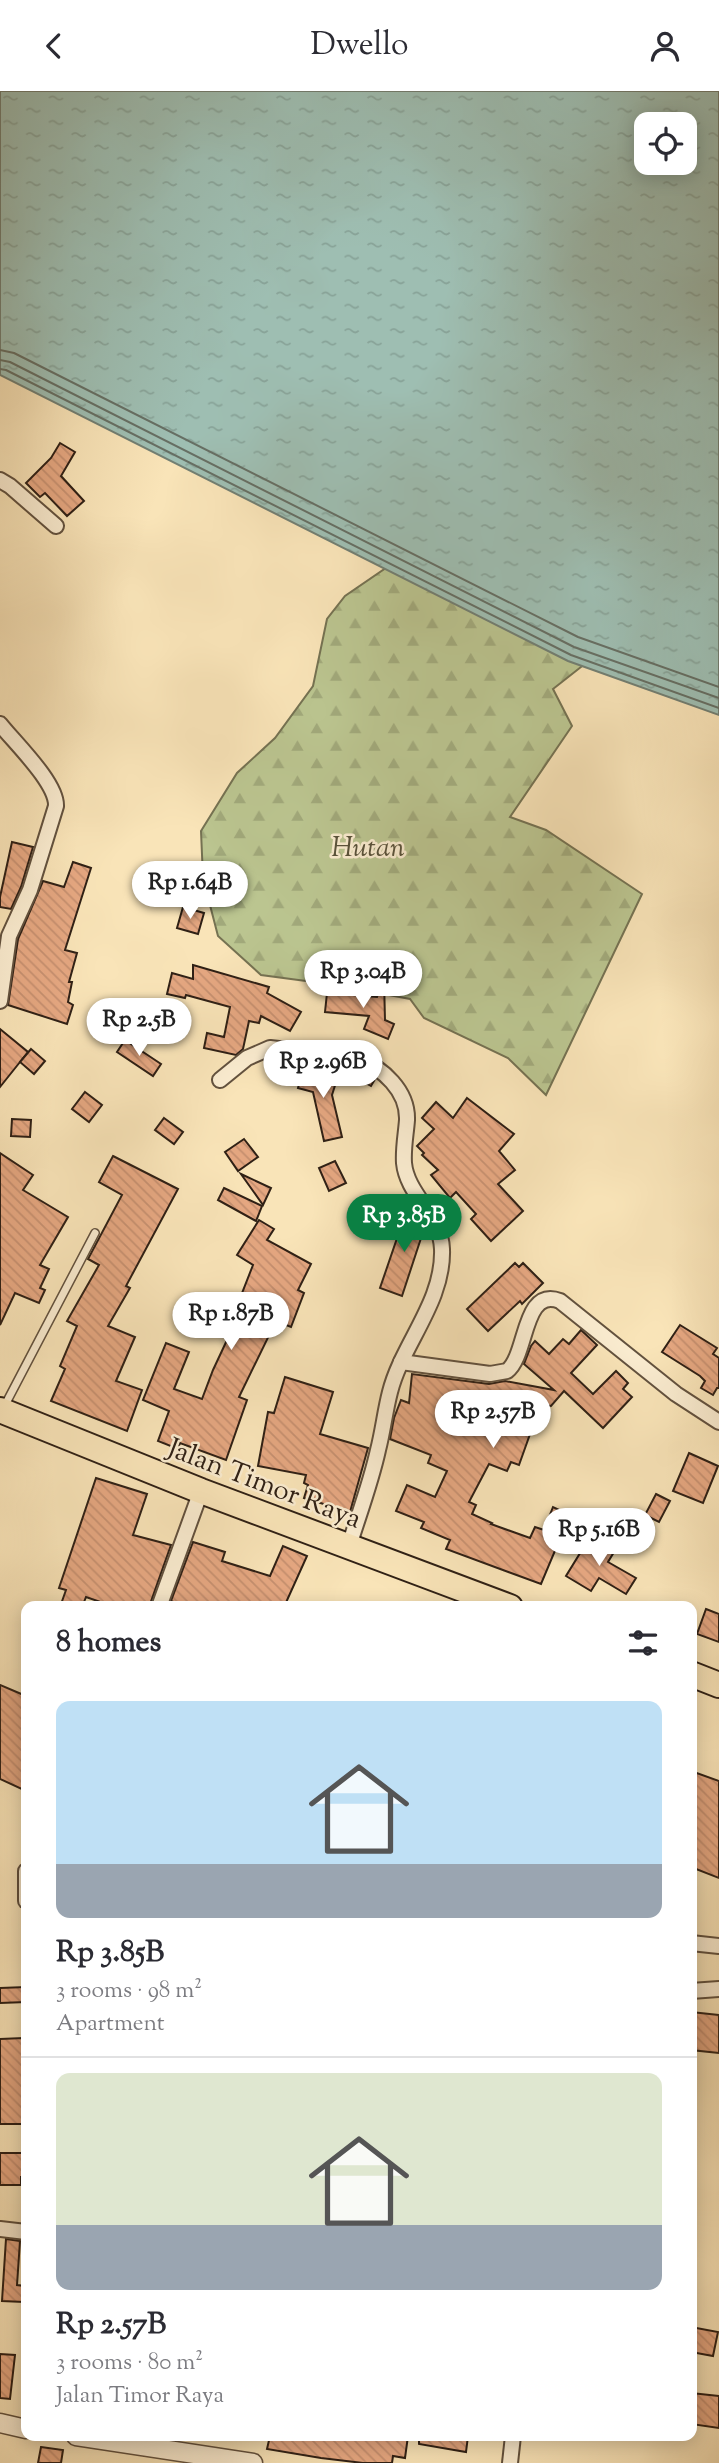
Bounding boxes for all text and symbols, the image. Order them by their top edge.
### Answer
text: Dwello [310,23,409,69]
icon: back [35,27,73,65]
icon: person [646,27,684,65]
map controls [634,112,697,175]
button: locate [634,112,697,175]
park label: Hutan [331,829,405,869]
pin: Rp 1.64B [118,861,262,921]
text: Rp 1.64B [148,867,232,900]
pin: Rp 3.04B [291,951,435,1010]
text: Rp 3.04B [320,956,406,989]
pin: Rp 2.5B [74,999,204,1058]
text: Rp 2.5B [103,1004,175,1037]
pin: Rp 2.96B [251,1041,395,1100]
text: Rp 2.96B [279,1046,367,1079]
pin: Rp 3.85B [332,1195,476,1254]
text: Rp 3.85B [363,1200,445,1233]
pin: Rp 1.87B [159,1293,303,1352]
text: Rp 1.87B [188,1298,274,1331]
pin: Rp 2.57B [421,1391,565,1450]
text: Rp 2.57B [451,1396,535,1429]
street label: Jalan Timor Raya [159,1429,367,1540]
pin: Rp 5.16B [527,1509,671,1568]
text: Rp 5.16B [558,1514,640,1547]
text: 8 homes [56,1622,161,1665]
icon: filters [624,1624,662,1662]
icon: home [296,1746,422,1872]
text: Rp 3.85B [56,1932,164,1975]
text: 3 rooms · 98 m² [56,1975,202,2008]
text: Apartment [56,2008,165,2041]
icon: home [296,2118,422,2244]
text: Rp 2.57B [56,2304,166,2347]
text: 3 rooms · 80 m² [56,2347,203,2380]
text: Jalan Timor Raya [56,2380,224,2413]

